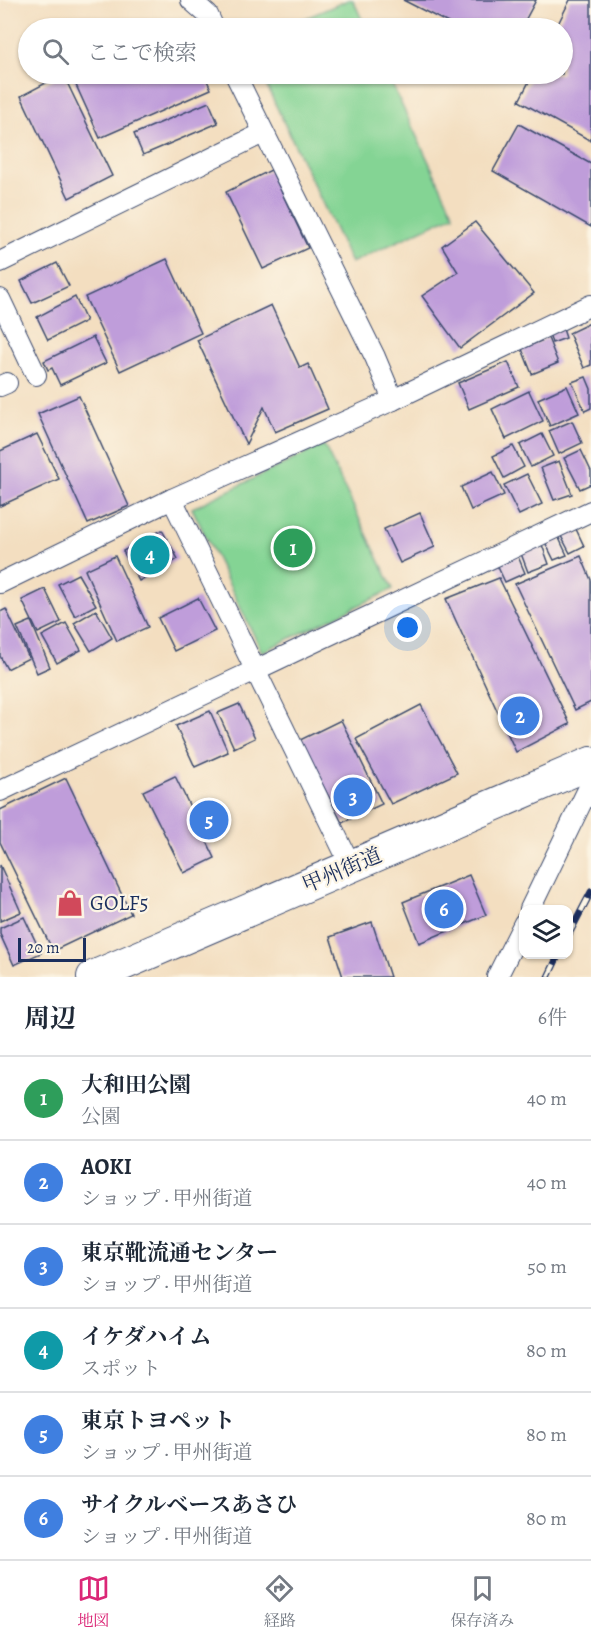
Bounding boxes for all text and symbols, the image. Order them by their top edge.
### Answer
search box [18,18,573,84]
icon: search [39,35,72,68]
text: ここで検索 [87,38,197,68]
pin: 1 [274,526,312,570]
pin: 4 [130,532,170,578]
your location [393,613,422,642]
pin: 2 [500,694,540,738]
pin: 3 [334,774,372,820]
pin: 5 [190,798,228,842]
street label: 甲州街道 [298,841,386,899]
pin: 6 [424,886,464,932]
shop icon: GOLF5 [55,888,85,918]
place label: GOLF5 [90,889,149,917]
map controls [519,905,573,959]
button: layers [519,905,573,959]
scale bar [18,935,86,962]
text: 20 m [27,937,60,959]
text: 周辺 [24,1001,76,1036]
text: 6件 [538,1004,567,1031]
text: 大和田公園 [81,1070,191,1100]
text: 1 [40,1085,47,1112]
text: 40 m [527,1085,567,1112]
text: 公園 [81,1103,121,1130]
text: AOKI [81,1152,132,1182]
text: 2 [39,1169,48,1196]
text: 40 m [527,1169,567,1196]
text: ショップ · 甲州街道 [81,1185,252,1212]
text: 東京靴流通センター [81,1238,278,1268]
text: 3 [39,1253,48,1280]
text: 50 m [527,1253,567,1280]
text: ショップ · 甲州街道 [81,1271,252,1298]
text: イケダハイム [81,1322,211,1352]
text: 4 [39,1337,48,1364]
text: 80 m [526,1337,567,1364]
text: スポット [81,1355,161,1382]
text: 東京トヨペット [81,1406,235,1436]
text: 5 [39,1421,48,1448]
text: 80 m [526,1421,567,1448]
text: ショップ · 甲州街道 [81,1439,252,1466]
text: サイクルベースあさひ [81,1490,297,1520]
text: 6 [39,1505,48,1532]
text: 80 m [526,1505,567,1532]
text: ショップ · 甲州街道 [81,1523,252,1550]
tab: 地図 [77,1572,110,1632]
tab: 経路 [263,1572,296,1632]
tab: 保存済み [450,1572,514,1632]

